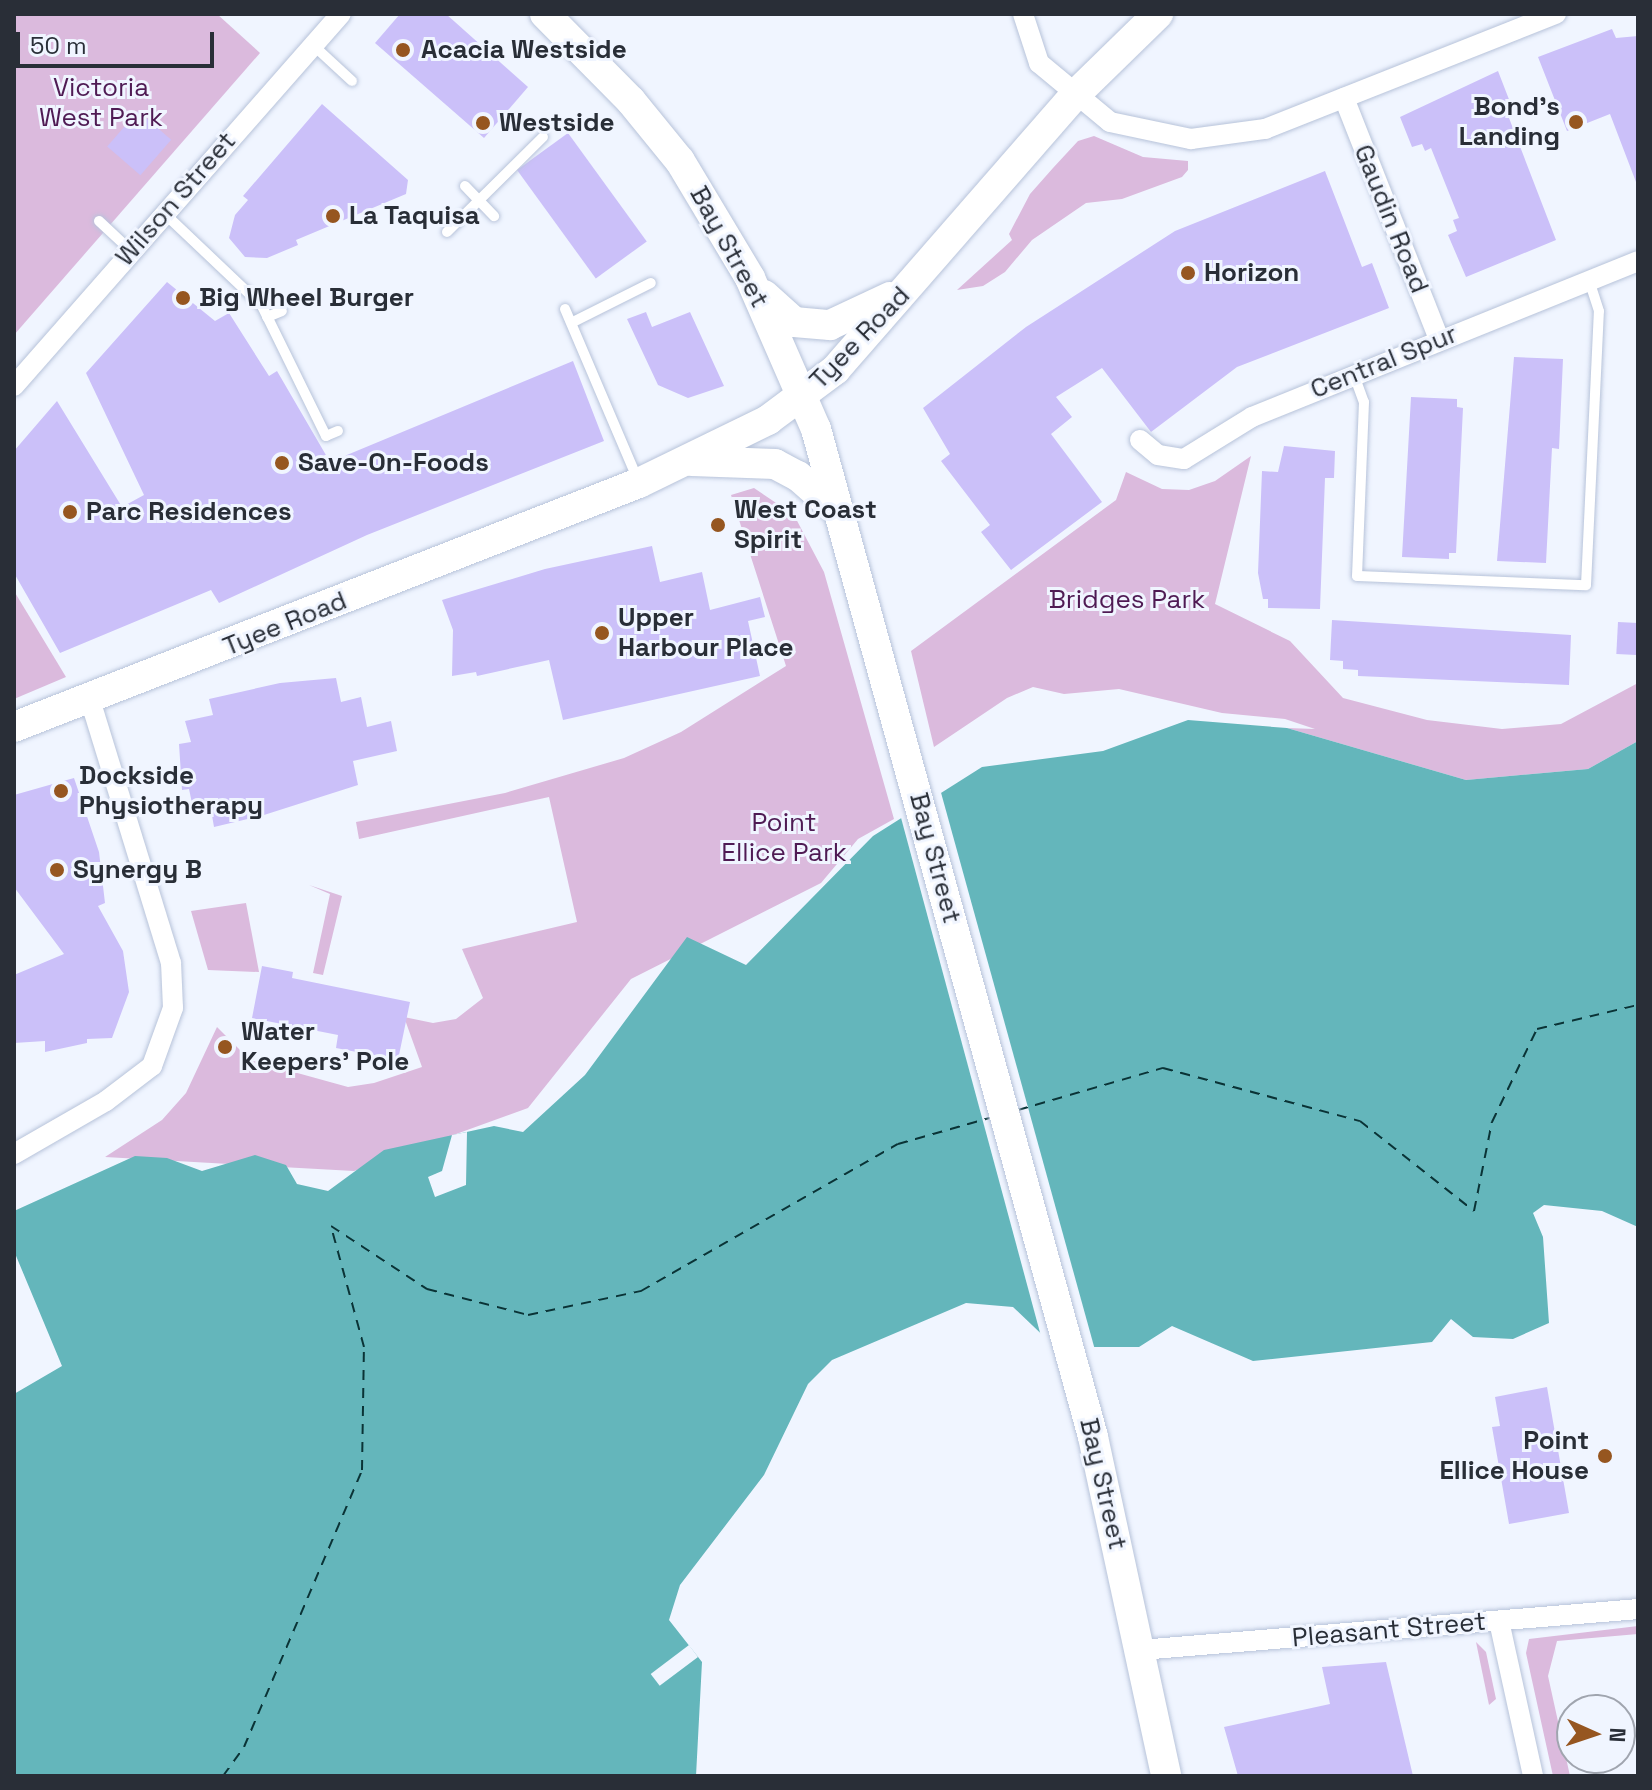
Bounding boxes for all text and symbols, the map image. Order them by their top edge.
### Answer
scale bar [20,16,218,66]
text: 50 m [30,30,87,61]
place label: Acacia Westside [421,34,627,66]
marker: Acacia Westside [392,39,414,61]
park label: Victoria West Park [39,72,163,134]
place label: Bond's Landing [1459,91,1560,152]
place label: Westside [499,107,615,139]
marker: Bond's Landing [1567,113,1585,131]
marker: Westside [474,114,492,132]
street label: Wilson Street [109,126,243,272]
street label: Gaudin Road [1347,140,1435,298]
street label: Bay Street [683,181,775,313]
place label: La Taquisa [349,200,481,232]
marker: La Taquisa [324,207,342,225]
place label: Horizon [1204,257,1299,289]
marker: Horizon [1179,264,1197,282]
street label: Tyee Road [803,280,917,396]
place label: Big Wheel Burger [199,282,414,314]
marker: Big Wheel Burger [174,289,192,307]
street label: Central Spur [1306,318,1462,406]
place label: Save-On-Foods [298,447,489,479]
marker: Save-On-Foods [273,454,291,472]
place label: West Coast Spirit [734,494,877,556]
place label: Parc Residences [86,496,292,528]
marker: Parc Residences [61,503,79,521]
marker: West Coast Spirit [709,516,727,534]
park label: Bridges Park [1049,584,1205,616]
street label: Tyee Road [219,585,351,663]
place label: Upper Harbour Place [618,602,793,664]
marker: Upper Harbour Place [593,624,611,642]
place label: Dockside Physiotherapy [79,760,263,822]
marker: Dockside Physiotherapy [50,780,72,802]
street label: Bay Street [903,789,967,927]
park label: Point Ellice Park [721,807,847,868]
place label: Synergy B [73,854,202,886]
marker: Synergy B [48,861,66,879]
place label: Water Keepers' Pole [241,1016,409,1078]
marker: Water Keepers' Pole [216,1038,234,1056]
street label: Bay Street [1073,1415,1133,1553]
place label: Point Ellice House [1439,1425,1589,1486]
marker: Point Ellice House [1596,1447,1614,1465]
street label: Pleasant Street [1291,1606,1487,1654]
north arrow [1556,1694,1636,1774]
text: N [1604,1727,1632,1743]

